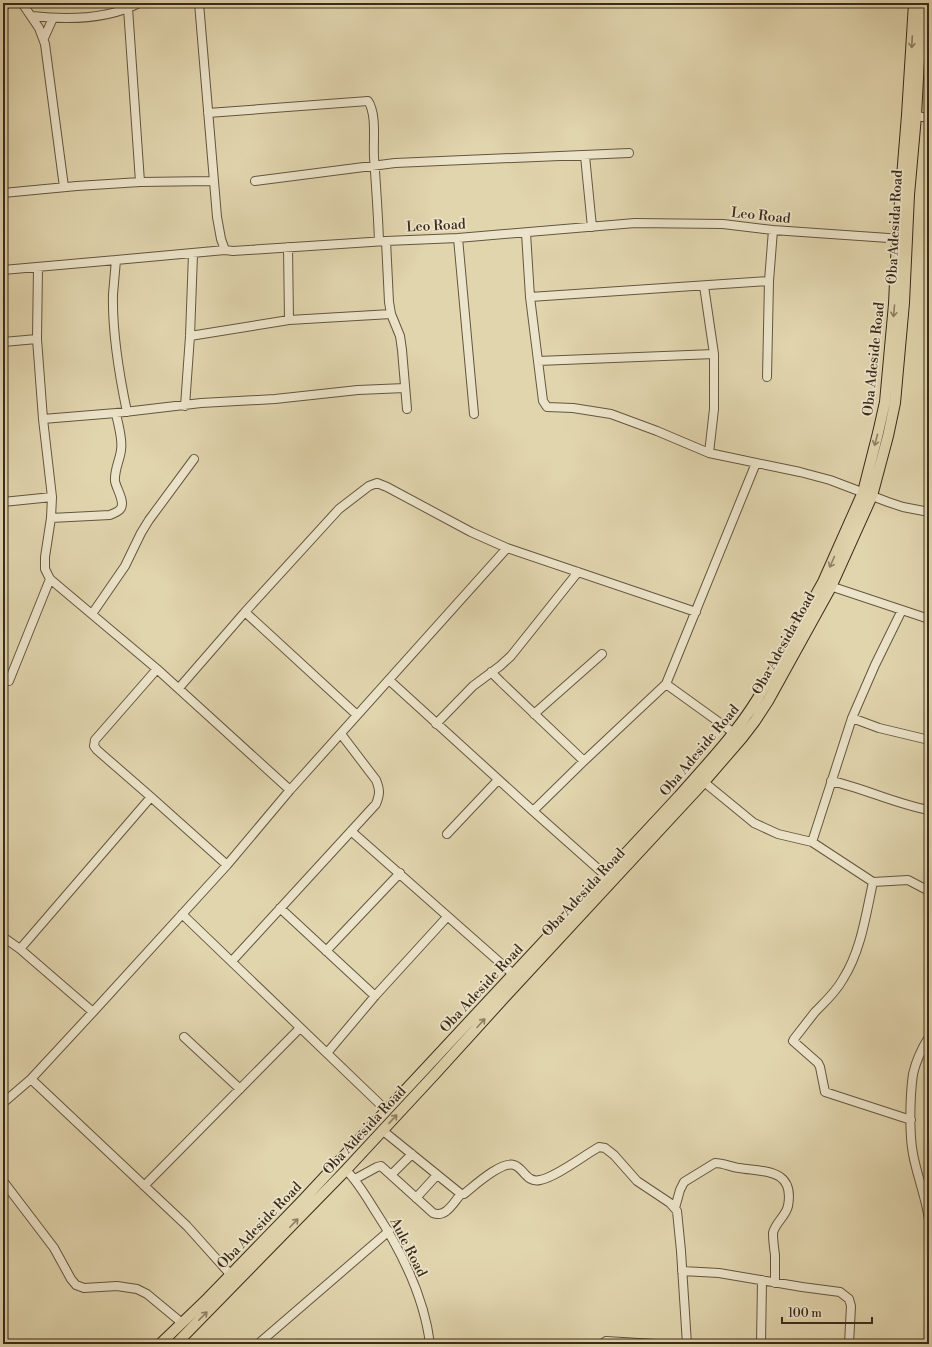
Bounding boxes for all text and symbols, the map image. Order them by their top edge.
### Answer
one-way arrow [908,35,915,48]
street label: Oba Adesida Road [883,169,907,285]
street label: Leo Road [730,204,791,228]
street label: Leo Road [406,215,466,237]
street label: Oba Adeside Road [859,301,889,417]
one-way arrow [890,304,897,317]
one-way arrow [872,433,880,446]
one-way arrow [828,555,835,567]
street label: Oba Adesida Road [748,589,820,698]
street label: Oba Adeside Road [656,701,743,800]
street label: Oba Adesida Road [538,845,629,941]
street label: Oba Adeside Road [436,941,527,1037]
one-way arrow [476,1019,485,1029]
street label: Oba Adesida Road [319,1083,410,1179]
one-way arrow [388,1114,398,1124]
street label: Oba Adeside Road [214,1178,306,1273]
street label: Aule Road [385,1214,431,1280]
one-way arrow [289,1218,299,1228]
scale bar [782,1299,872,1325]
text: 100 m [788,1306,822,1321]
one-way arrow [198,1311,208,1321]

